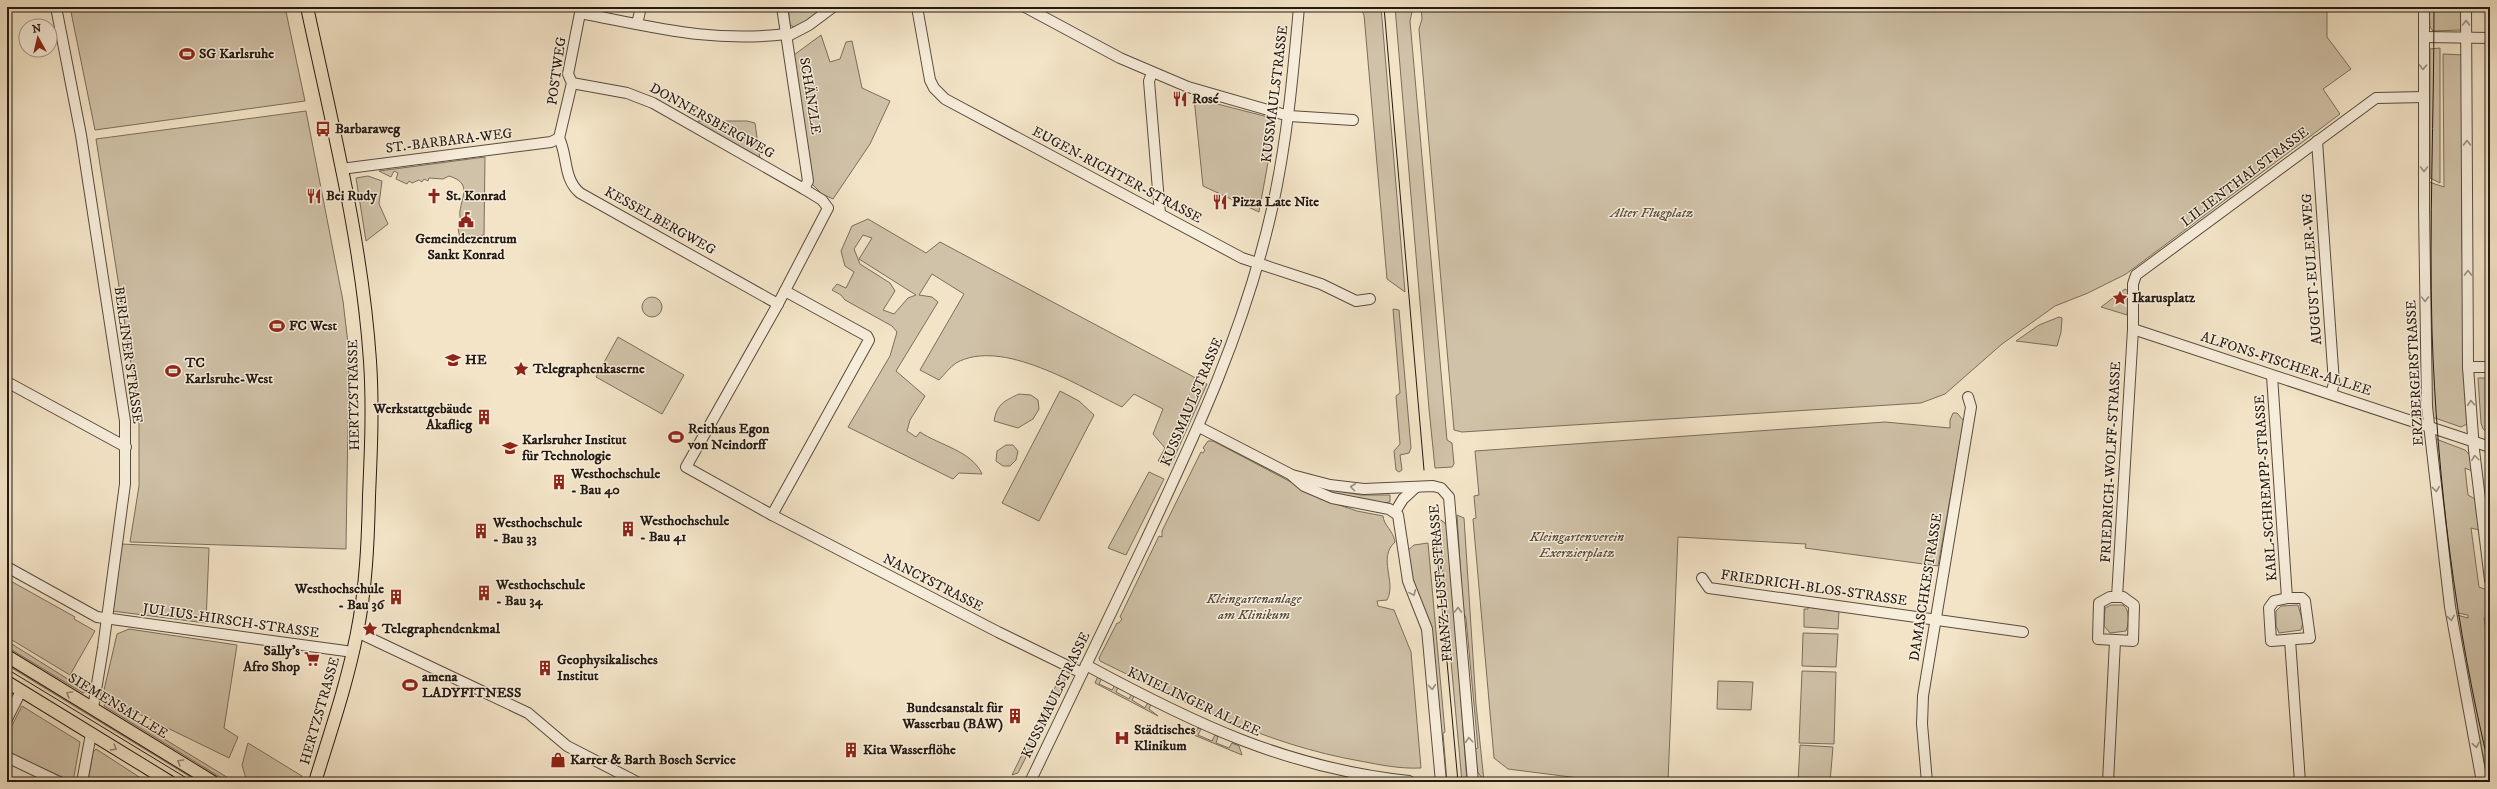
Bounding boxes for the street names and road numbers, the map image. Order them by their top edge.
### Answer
street label: KUSSMAULSTRASSE [1258,24,1292,164]
street label: POSTWEG [543,36,571,106]
street label: SCHÄNZLE [795,56,825,136]
street label: DONNERSBERGWEG [646,79,778,163]
street label: EUGEN-RICHTER-STRASSE [1029,123,1205,228]
street label: LILIENTHALSTRASSE [2178,123,2312,231]
street label: ST.-BARBARA-WEG [385,124,514,158]
street label: KESSELBERGWEG [601,183,719,259]
street label: AUGUST-EULER-WEG [2298,192,2326,345]
street label: BERLINER STRASSE [109,285,147,425]
street label: ERZBERGERSTRASSE [2402,300,2428,446]
street label: ALFONS-FISCHER-ALLEE [2198,328,2374,400]
street label: KUSSMAULSTRASSE [1157,335,1227,469]
street label: HERTZSTRASSE [344,339,364,451]
street label: FRIEDRICH-WOLFF-STRASSE [2097,361,2125,563]
street label: KARL-SCHREMPP-STRASSE [2250,394,2281,582]
street label: FRANZ-LUST-STRASSE [1425,503,1457,663]
street label: DAMASCHKESTRASSE [1905,512,1947,662]
street label: NANCYSTRASSE [880,550,986,616]
street label: FRIEDRICH-BLOS-STRASSE [1720,566,1908,610]
street label: JULIUS-HIRSCH-STRASSE [140,599,320,642]
street label: KUSSMAULSTRASSE [1018,629,1094,761]
street label: HERTZSTRASSE [296,655,344,767]
street label: KNIELINGER ALLEE [1124,663,1264,741]
street label: SIEMENSALLEE [65,669,171,743]

